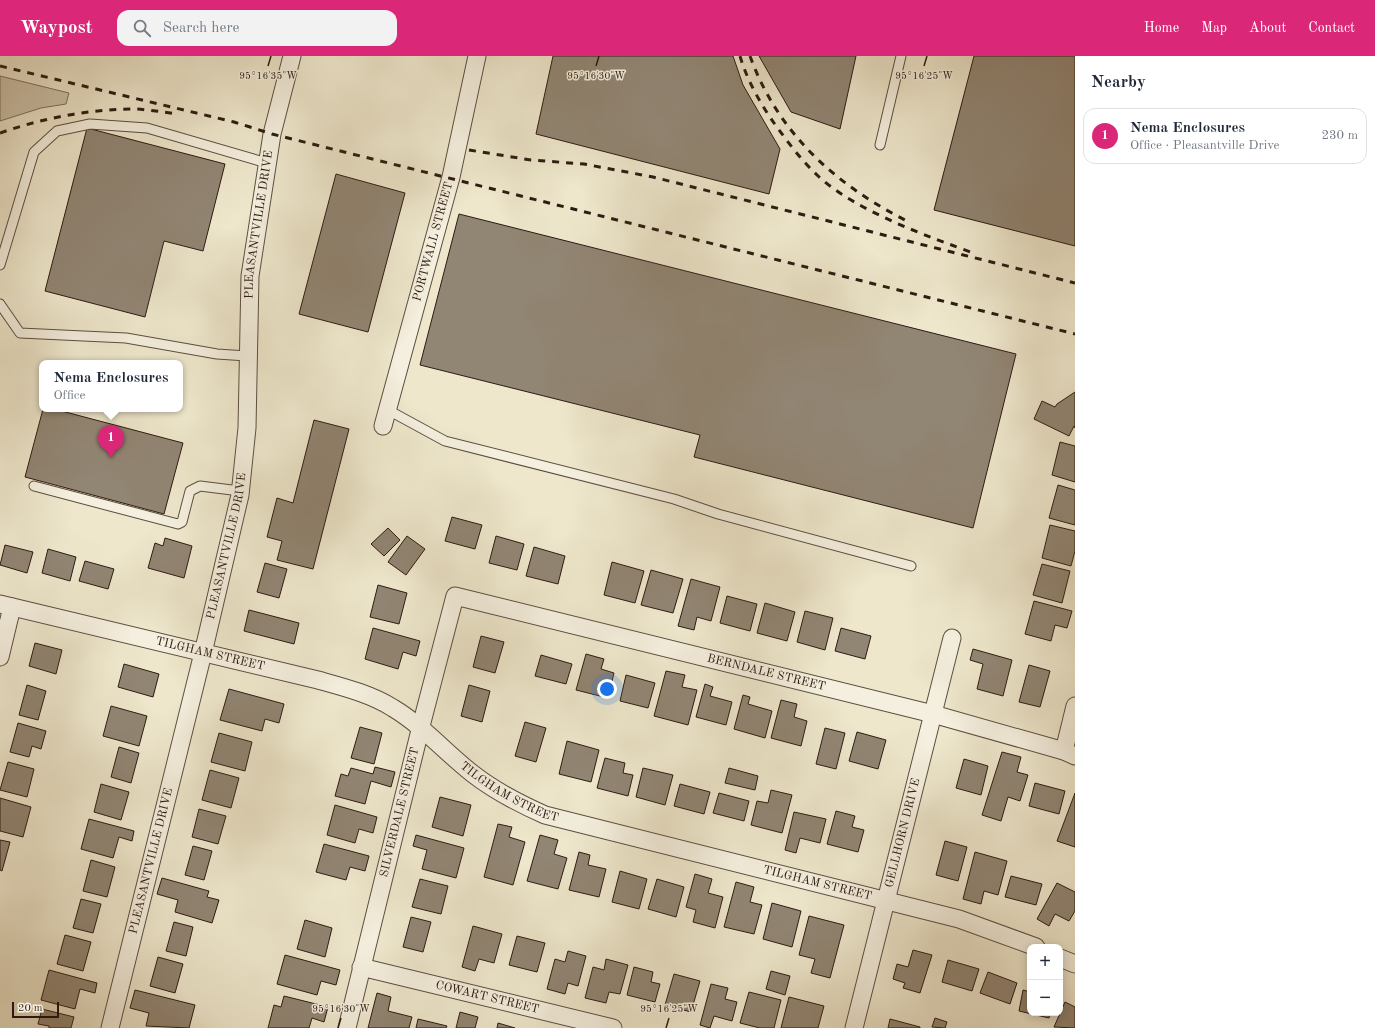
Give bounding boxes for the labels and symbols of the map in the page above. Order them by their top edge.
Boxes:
text: 95°16'35"W [239,71,297,81]
text: 95°16'30"W [567,71,625,81]
text: 95°16'25"W [895,71,953,81]
street label: PLEASANTVILLE DRIVE [244,150,275,299]
street label: PORTWALL STREET [411,181,455,303]
pin: 1 [98,425,124,458]
street label: PLEASANTVILLE DRIVE [205,472,248,621]
street label: TILGHAM STREET [154,635,266,673]
street label: BERNDALE STREET [706,652,827,693]
your location [597,679,617,699]
street label: SILVERDALE STREET [378,746,421,878]
street label: TILGHAM STREET [457,760,560,824]
street label: GELLHORN DRIVE [883,777,922,889]
street label: PLEASANTVILLE DRIVE [128,787,175,935]
street label: TILGHAM STREET [762,864,873,903]
street label: COWART STREET [434,979,540,1016]
scale bar [12,1000,59,1019]
text: 95°16'30"W [312,1004,370,1014]
text: 95°16'25"W [640,1004,698,1014]

